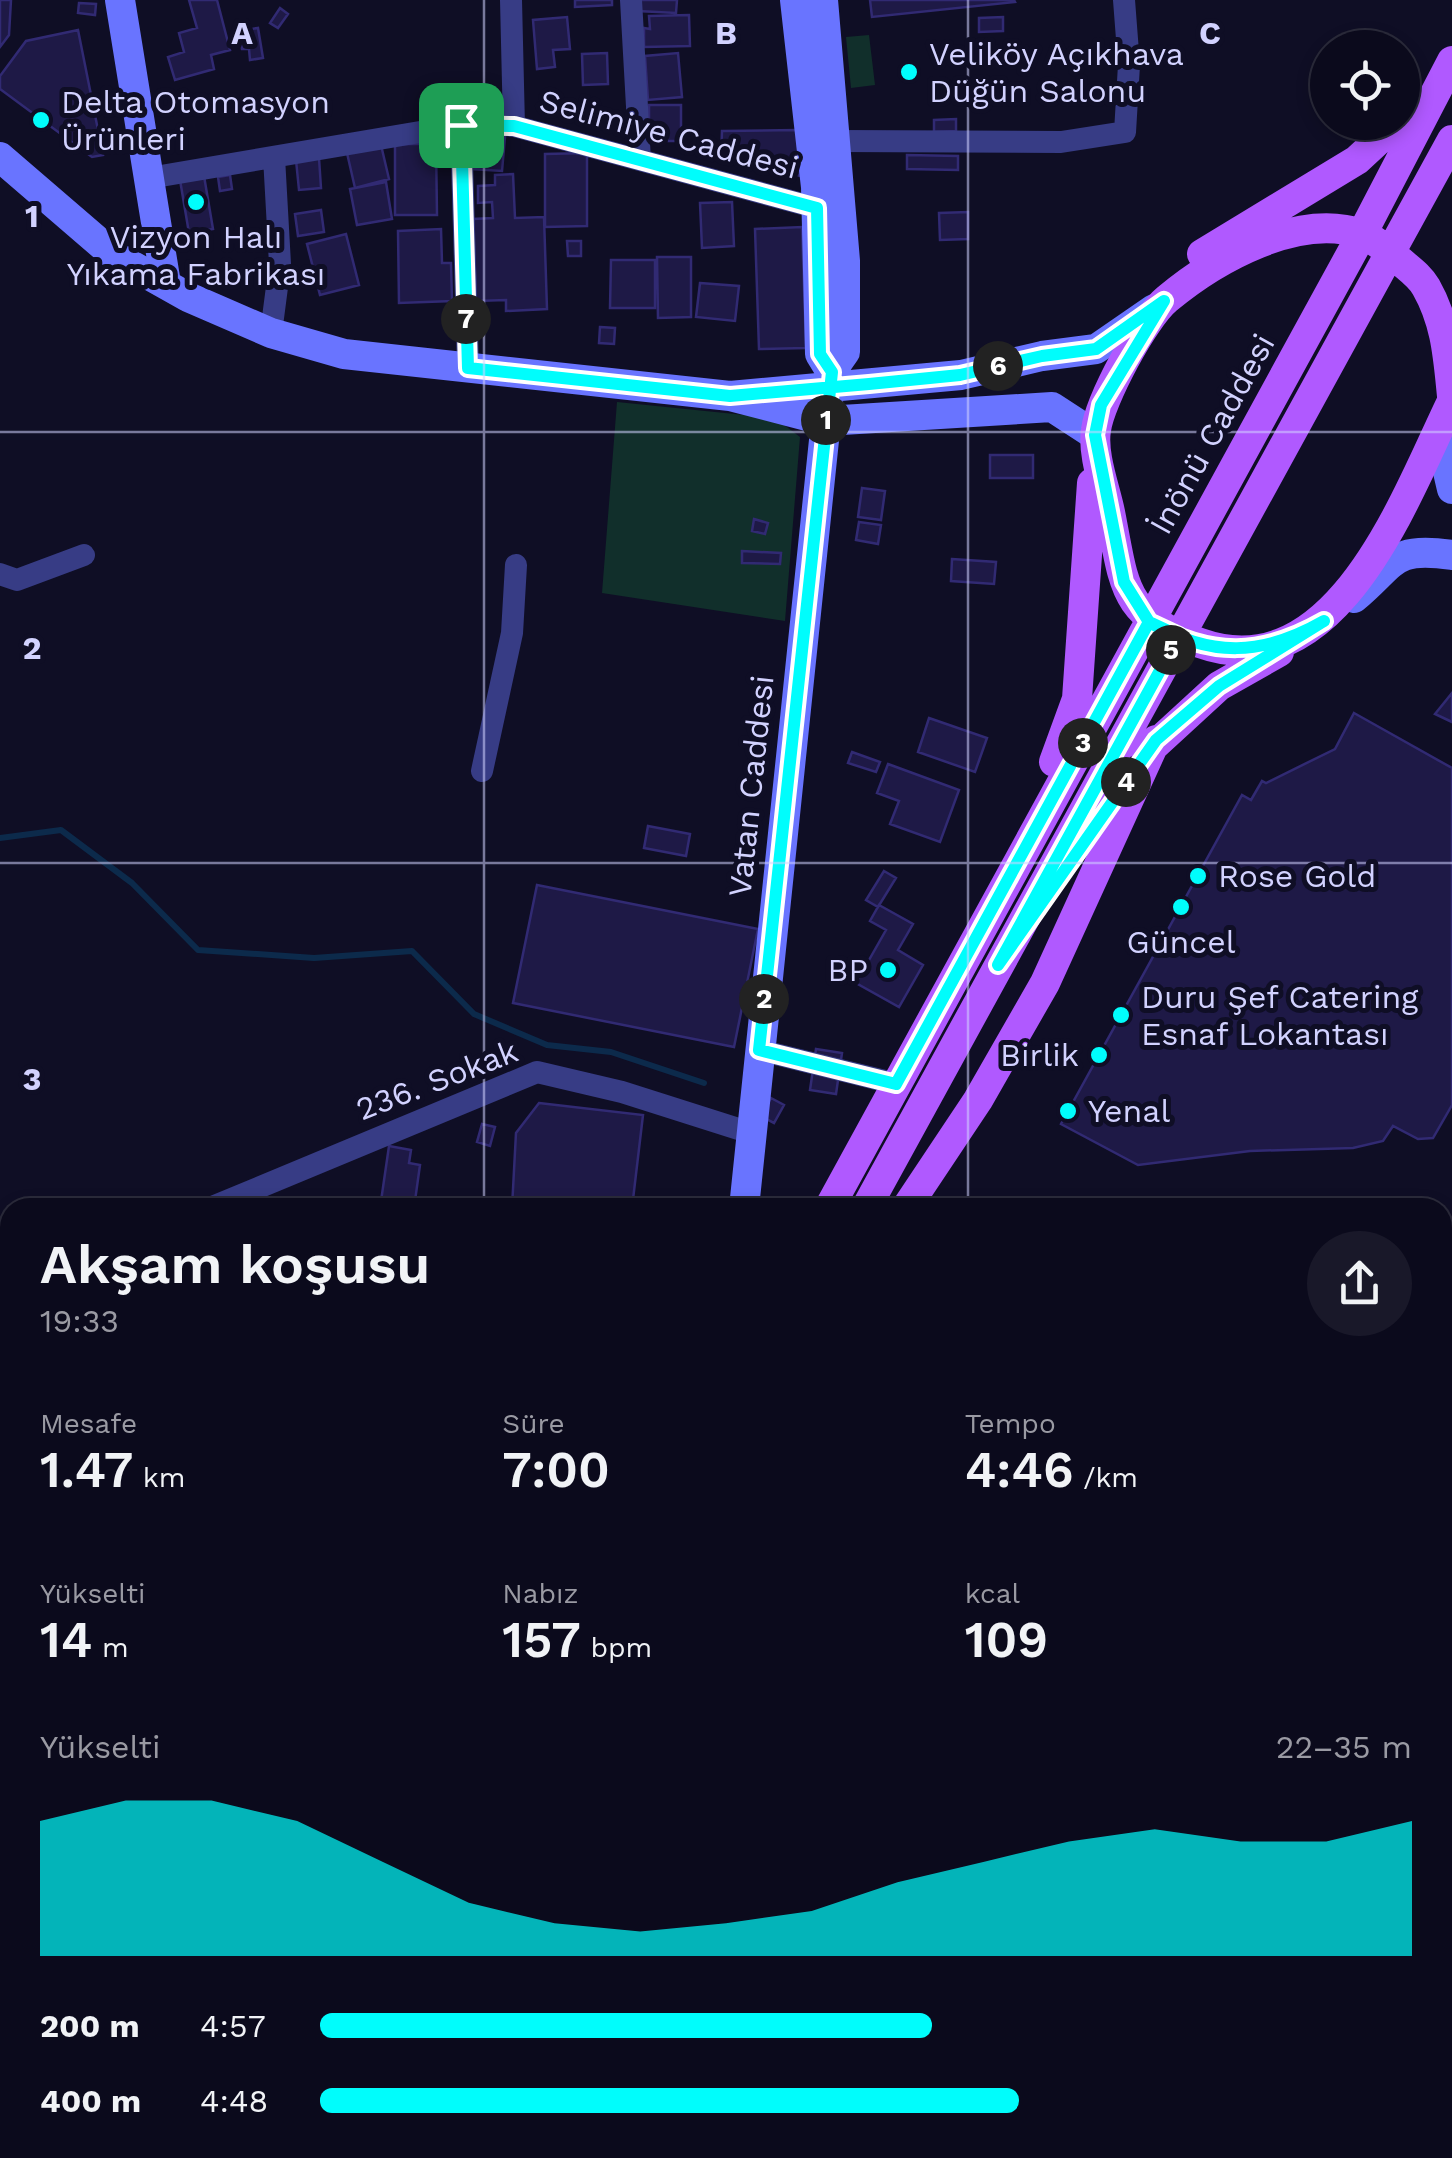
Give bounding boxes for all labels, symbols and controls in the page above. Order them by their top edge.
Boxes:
text: A [231,14,253,52]
text: B [715,14,737,52]
text: C [1199,14,1221,52]
map controls [1310,30,1420,140]
button: locate [1310,30,1420,140]
place label: Veliköy Açıkhava Düğün Salonu [929,35,1184,110]
marker: Veliköy Açıkhava Düğün Salonu [898,61,920,83]
street label: Selimiye Caddesi [536,81,802,187]
place label: Delta Otomasyon Ürünleri [61,83,330,158]
pin [419,83,504,168]
icon: arrive [434,98,489,153]
marker: Delta Otomasyon Ürünleri [30,109,52,131]
marker: Vizyon Halı Yıkama Fabrikası [185,191,207,213]
text: 1 [25,197,39,235]
place label: Vizyon Halı Yıkama Fabrikası [67,218,325,293]
pin: 7 [441,294,491,344]
text: 7 [457,302,475,335]
street label: İnönü Caddesi [1141,327,1283,541]
pin: 6 [973,341,1023,391]
text: 6 [989,349,1007,382]
pin: 1 [801,395,851,445]
text: 1 [820,403,832,436]
pin: 5 [1146,625,1196,675]
text: 2 [22,629,42,667]
text: 5 [1163,633,1179,666]
street label: Vatan Caddesi [720,673,782,899]
pin: 3 [1058,718,1108,768]
text: 3 [1075,726,1091,759]
pin: 4 [1101,757,1151,807]
text: 4 [1117,765,1135,798]
place label: Rose Gold [1218,857,1376,895]
marker: Rose Gold [1187,865,1209,887]
marker: Güncel [1170,896,1192,918]
place label: Güncel [1127,923,1236,961]
place label: BP [828,951,868,989]
marker: BP [877,959,899,981]
pin: 2 [739,974,789,1024]
place label: Duru Şef Catering Esnaf Lokantası [1141,978,1419,1053]
text: 2 [756,982,772,1015]
marker: Duru Şef Catering Esnaf Lokantası [1110,1004,1132,1026]
street label: 236. Sokak [351,1032,523,1128]
place label: Birlik [1000,1036,1079,1074]
marker: Birlik [1088,1044,1110,1066]
text: 3 [23,1060,41,1098]
place label: Yenal [1088,1092,1170,1130]
marker: Yenal [1057,1100,1079,1122]
button: share [1307,1231,1412,1336]
text: Akşam koşusu [40,1232,430,1296]
text: 19:33 [40,1302,119,1340]
text: Mesafe [40,1407,137,1440]
text: Süre [502,1407,565,1440]
text: Tempo [965,1407,1056,1440]
text: 1.47 [40,1440,133,1499]
text: 7:00 [502,1440,610,1499]
text: 4:46 [965,1440,1074,1499]
text: km [133,1461,185,1494]
text: /km [1074,1461,1138,1494]
text: Yükselti [40,1577,145,1610]
text: Nabız [502,1577,579,1610]
text: kcal [965,1577,1020,1610]
text: 14 [40,1610,92,1669]
text: 157 [502,1610,581,1669]
text: 109 [965,1610,1048,1669]
text: m [92,1631,129,1664]
text: bpm [581,1631,652,1664]
text: Yükselti [40,1728,161,1766]
text: 22–35 m [1276,1728,1412,1766]
text: 200 m [40,2007,140,2045]
text: 4:57 [200,2007,266,2045]
text: 400 m [40,2082,141,2120]
text: 4:48 [200,2082,268,2120]

